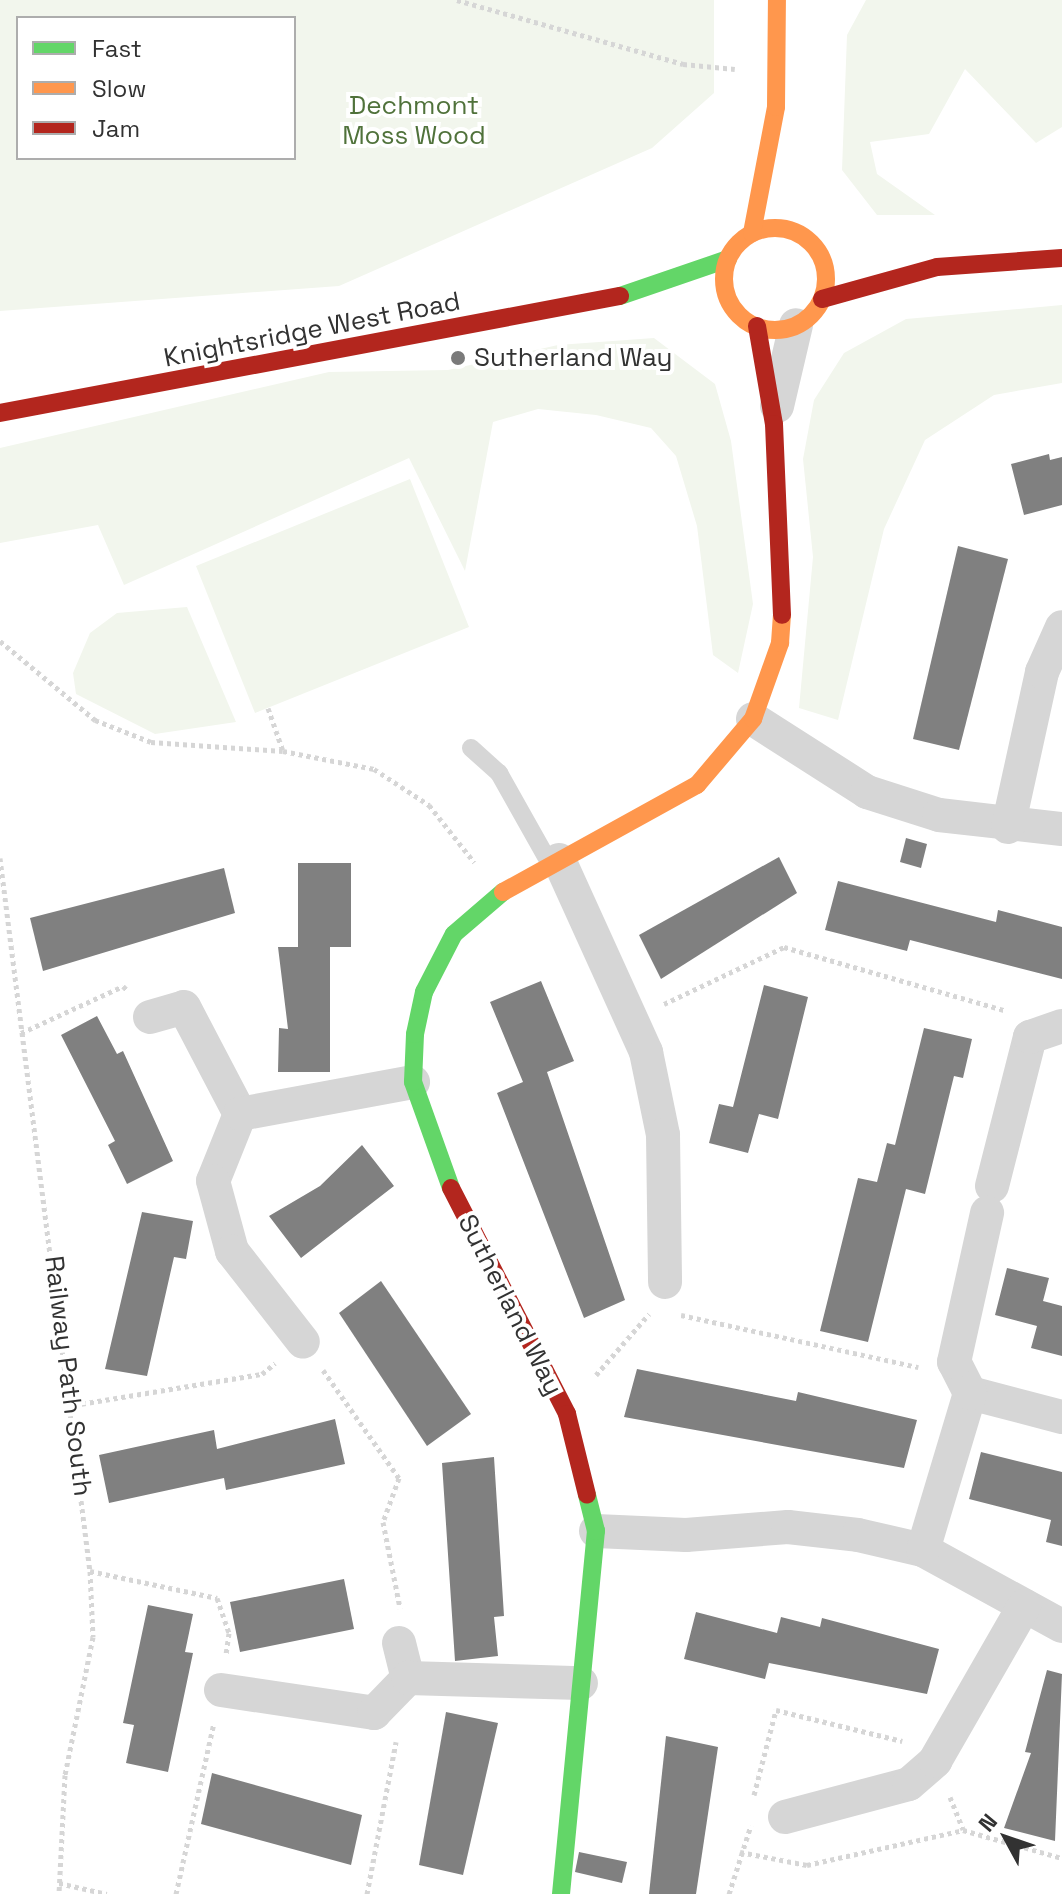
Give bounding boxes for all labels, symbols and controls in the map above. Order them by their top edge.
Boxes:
legend [16,16,296,160]
text: Fast [92,33,142,64]
text: Slow [92,73,146,104]
park label: Dechmont Moss Wood [342,90,486,152]
text: Jam [92,113,140,144]
street label: Knightsridge West Road [161,286,463,374]
place label: Sutherland Way [474,342,673,374]
marker: Sutherland Way [449,349,467,367]
street label: Sutherland Way [451,1209,569,1401]
street label: Railway Path South [38,1254,98,1498]
north arrow [966,1798,1046,1878]
text: N [972,1808,1003,1837]

